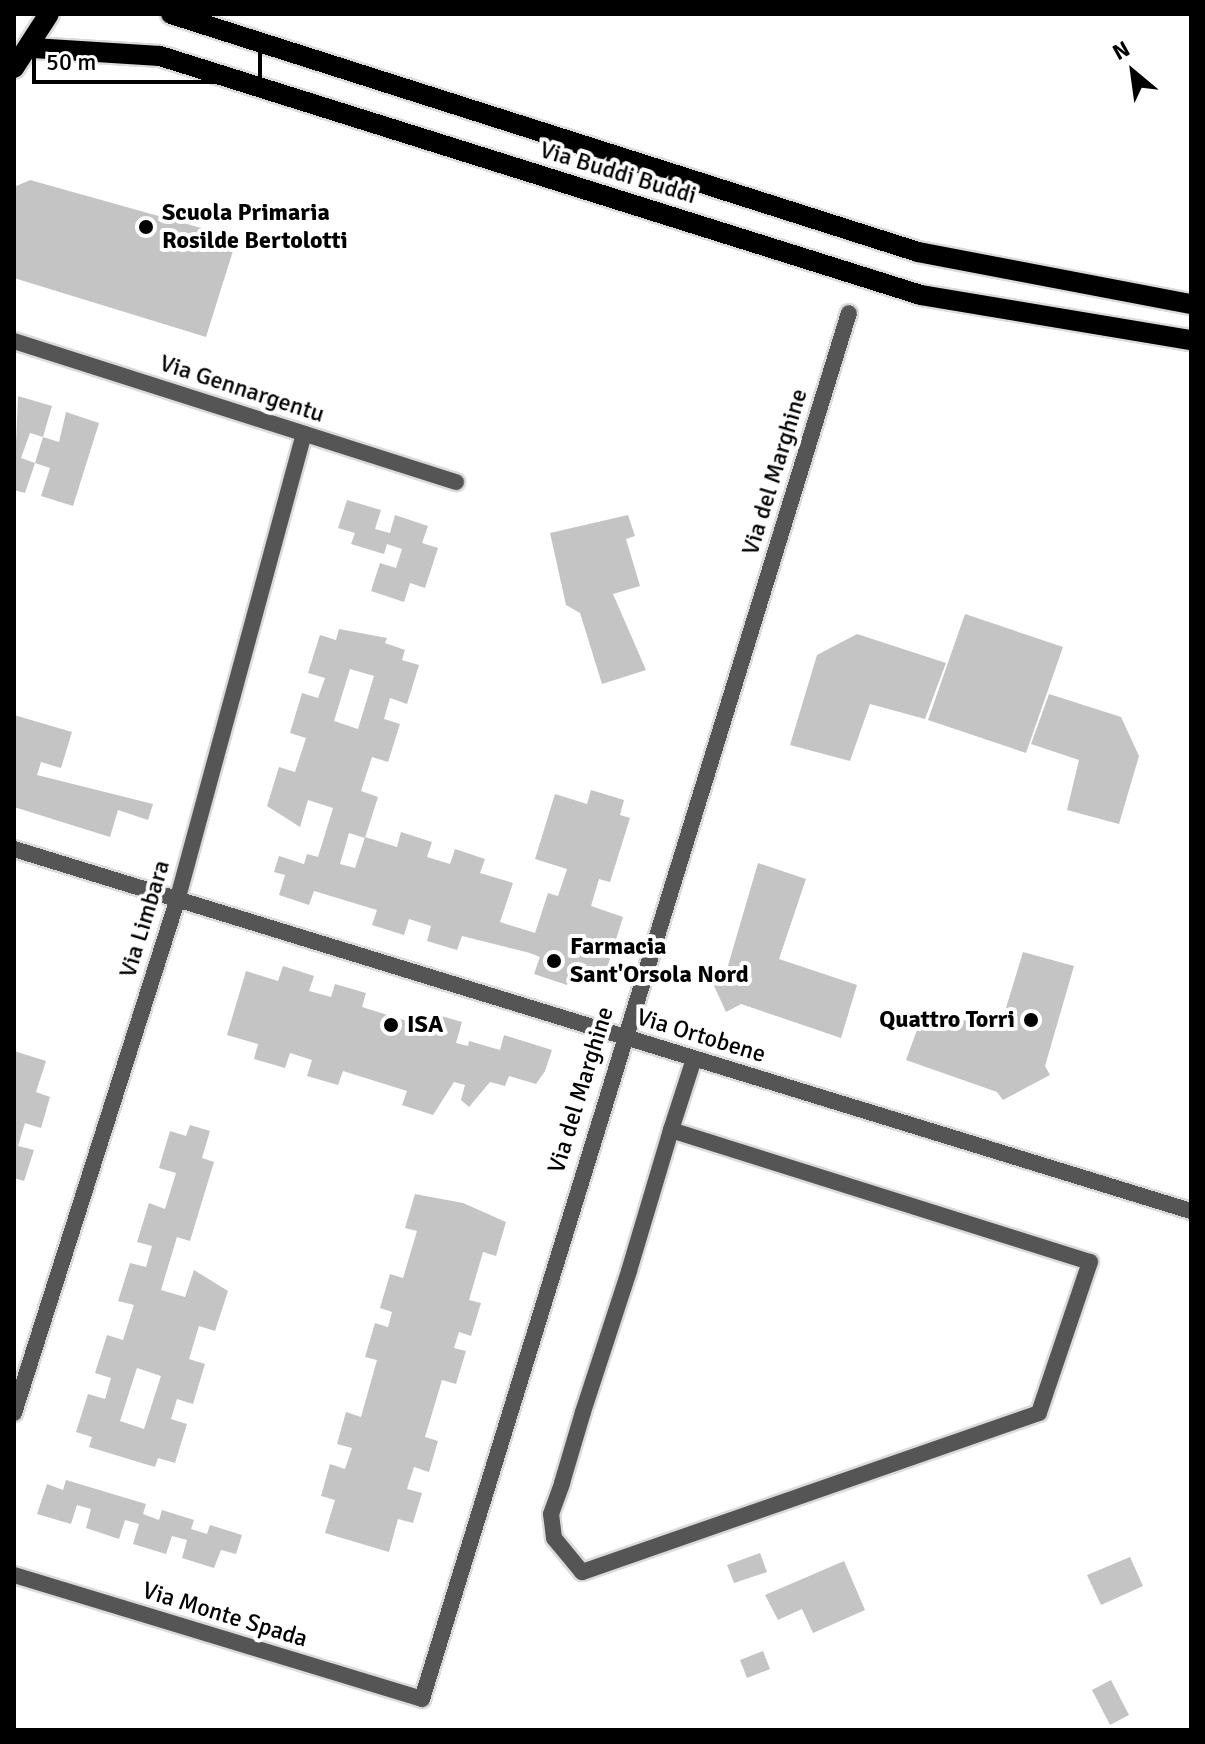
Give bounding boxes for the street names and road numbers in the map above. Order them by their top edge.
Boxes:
street label: Via Buddi Buddi [536,136,700,210]
street label: Via Gennargentu [156,349,328,429]
street label: Via del Marghine [736,385,814,559]
street label: Via Limbara [114,857,176,981]
street label: Via del Marghine [542,1003,620,1177]
street label: Via Ortobene [633,1003,769,1069]
street label: Via Monte Spada [139,1576,311,1654]

